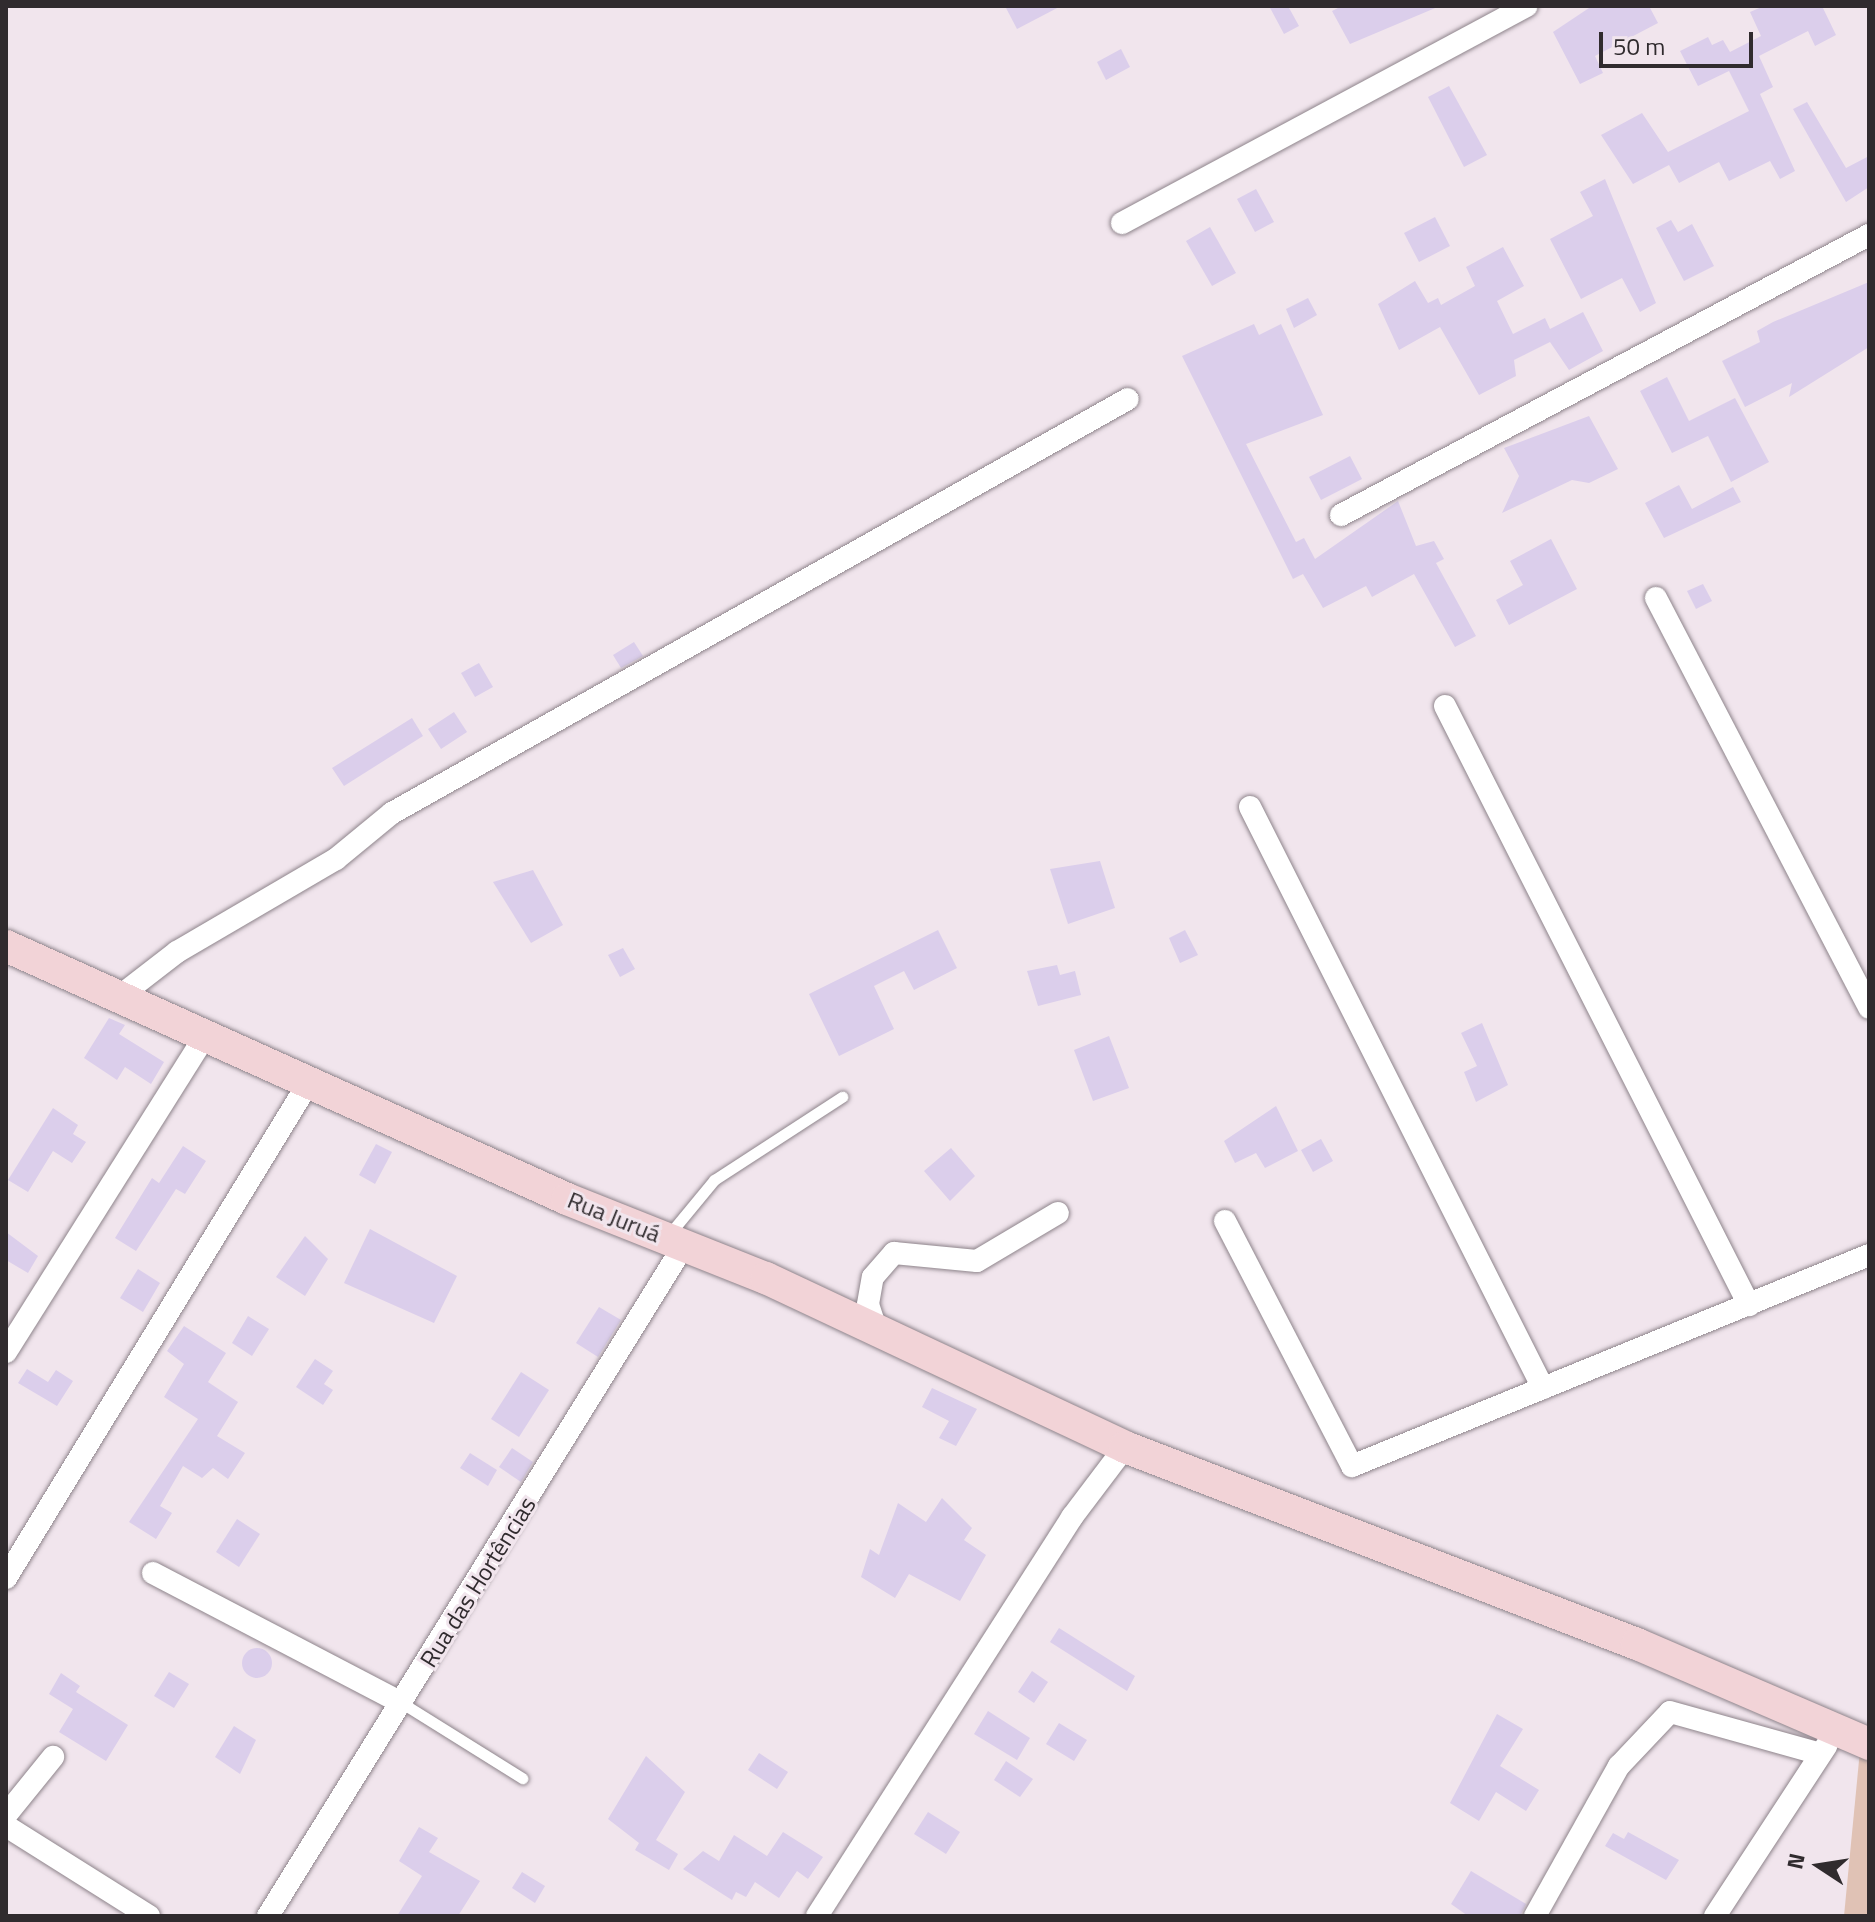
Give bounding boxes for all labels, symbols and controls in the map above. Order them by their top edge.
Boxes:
scale bar [1603,16,1757,66]
text: 50 m [1613,28,1665,64]
street label: Rua Juruá [563,1185,665,1249]
street label: Rua das Hortências [414,1492,542,1672]
north arrow [1779,1826,1859,1906]
text: N [1777,1850,1814,1872]

